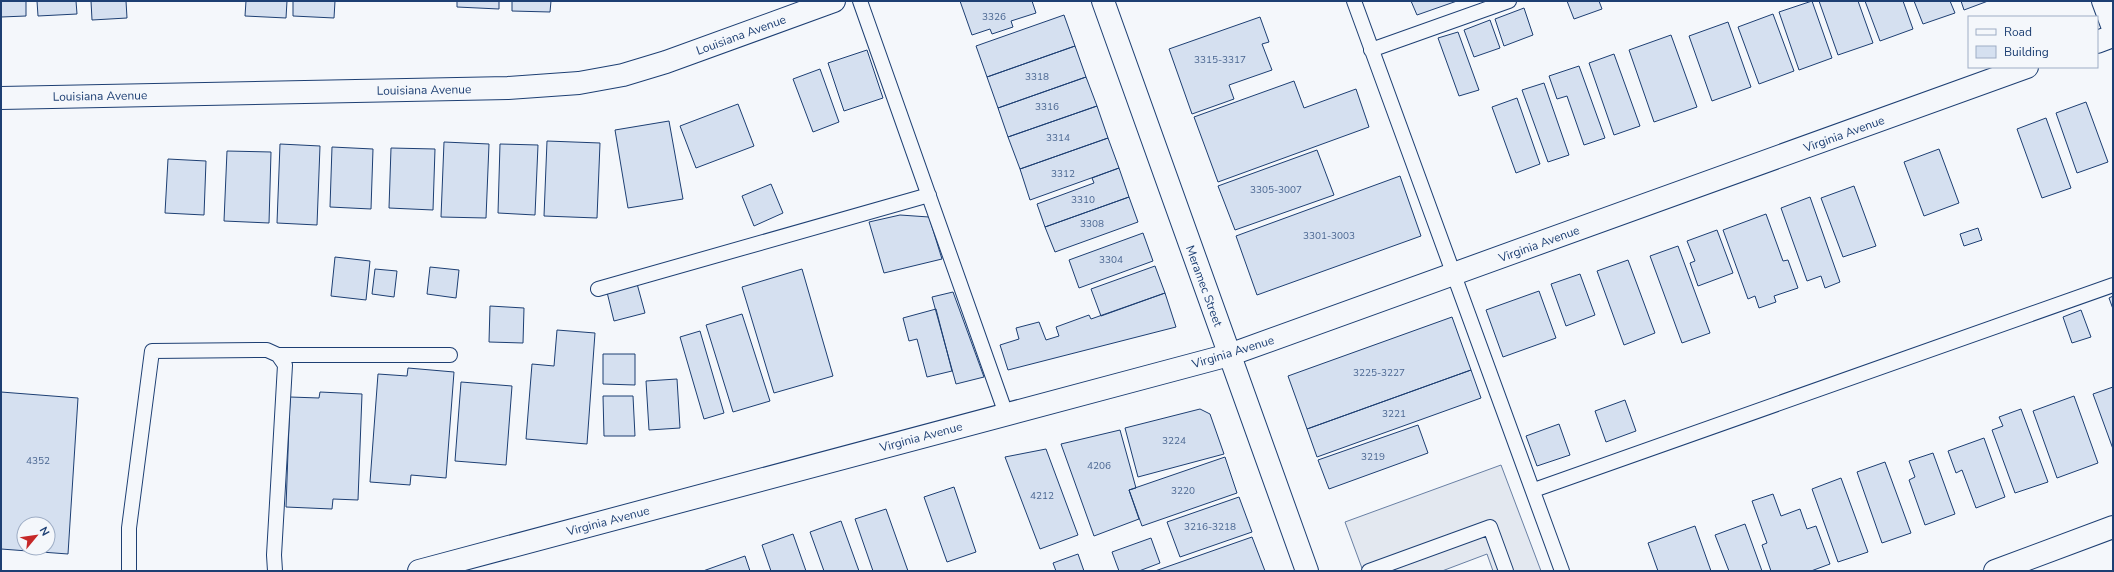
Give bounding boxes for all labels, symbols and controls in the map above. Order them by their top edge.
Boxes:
house number: 3326 [982,10,1006,24]
street label: Louisiana Avenue [694,11,788,59]
legend [1968,16,2098,68]
text: Road [2004,24,2032,40]
text: Building [2004,44,2049,60]
house number: 3315-3317 [1194,53,1246,67]
house number: 3318 [1025,70,1049,84]
street label: Louisiana Avenue [377,81,471,99]
street label: Louisiana Avenue [53,87,147,105]
house number: 3316 [1035,100,1059,114]
street label: Virginia Avenue [1800,112,1887,156]
house number: 3314 [1046,131,1070,145]
house number: 3312 [1051,167,1075,181]
house number: 3305-3007 [1250,183,1302,197]
house number: 3310 [1071,193,1095,207]
house number: 3308 [1080,217,1104,231]
street label: Virginia Avenue [1495,222,1582,266]
house number: 3301-3003 [1303,229,1355,243]
street label: Meramec Street [1182,243,1226,330]
house number: 3304 [1099,253,1123,267]
street label: Virginia Avenue [1189,332,1276,372]
house number: 3225-3227 [1353,366,1405,380]
house number: 3221 [1382,407,1406,421]
street label: Virginia Avenue [877,418,964,456]
house number: 3224 [1162,434,1186,448]
house number: 3219 [1361,450,1385,464]
house number: 4352 [26,454,50,468]
house number: 4206 [1087,459,1111,473]
house number: 3220 [1171,484,1195,498]
house number: 4212 [1030,489,1054,503]
street label: Virginia Avenue [564,502,651,540]
north arrow [16,516,56,556]
house number: 3216-3218 [1184,520,1236,534]
text: N [36,524,53,539]

